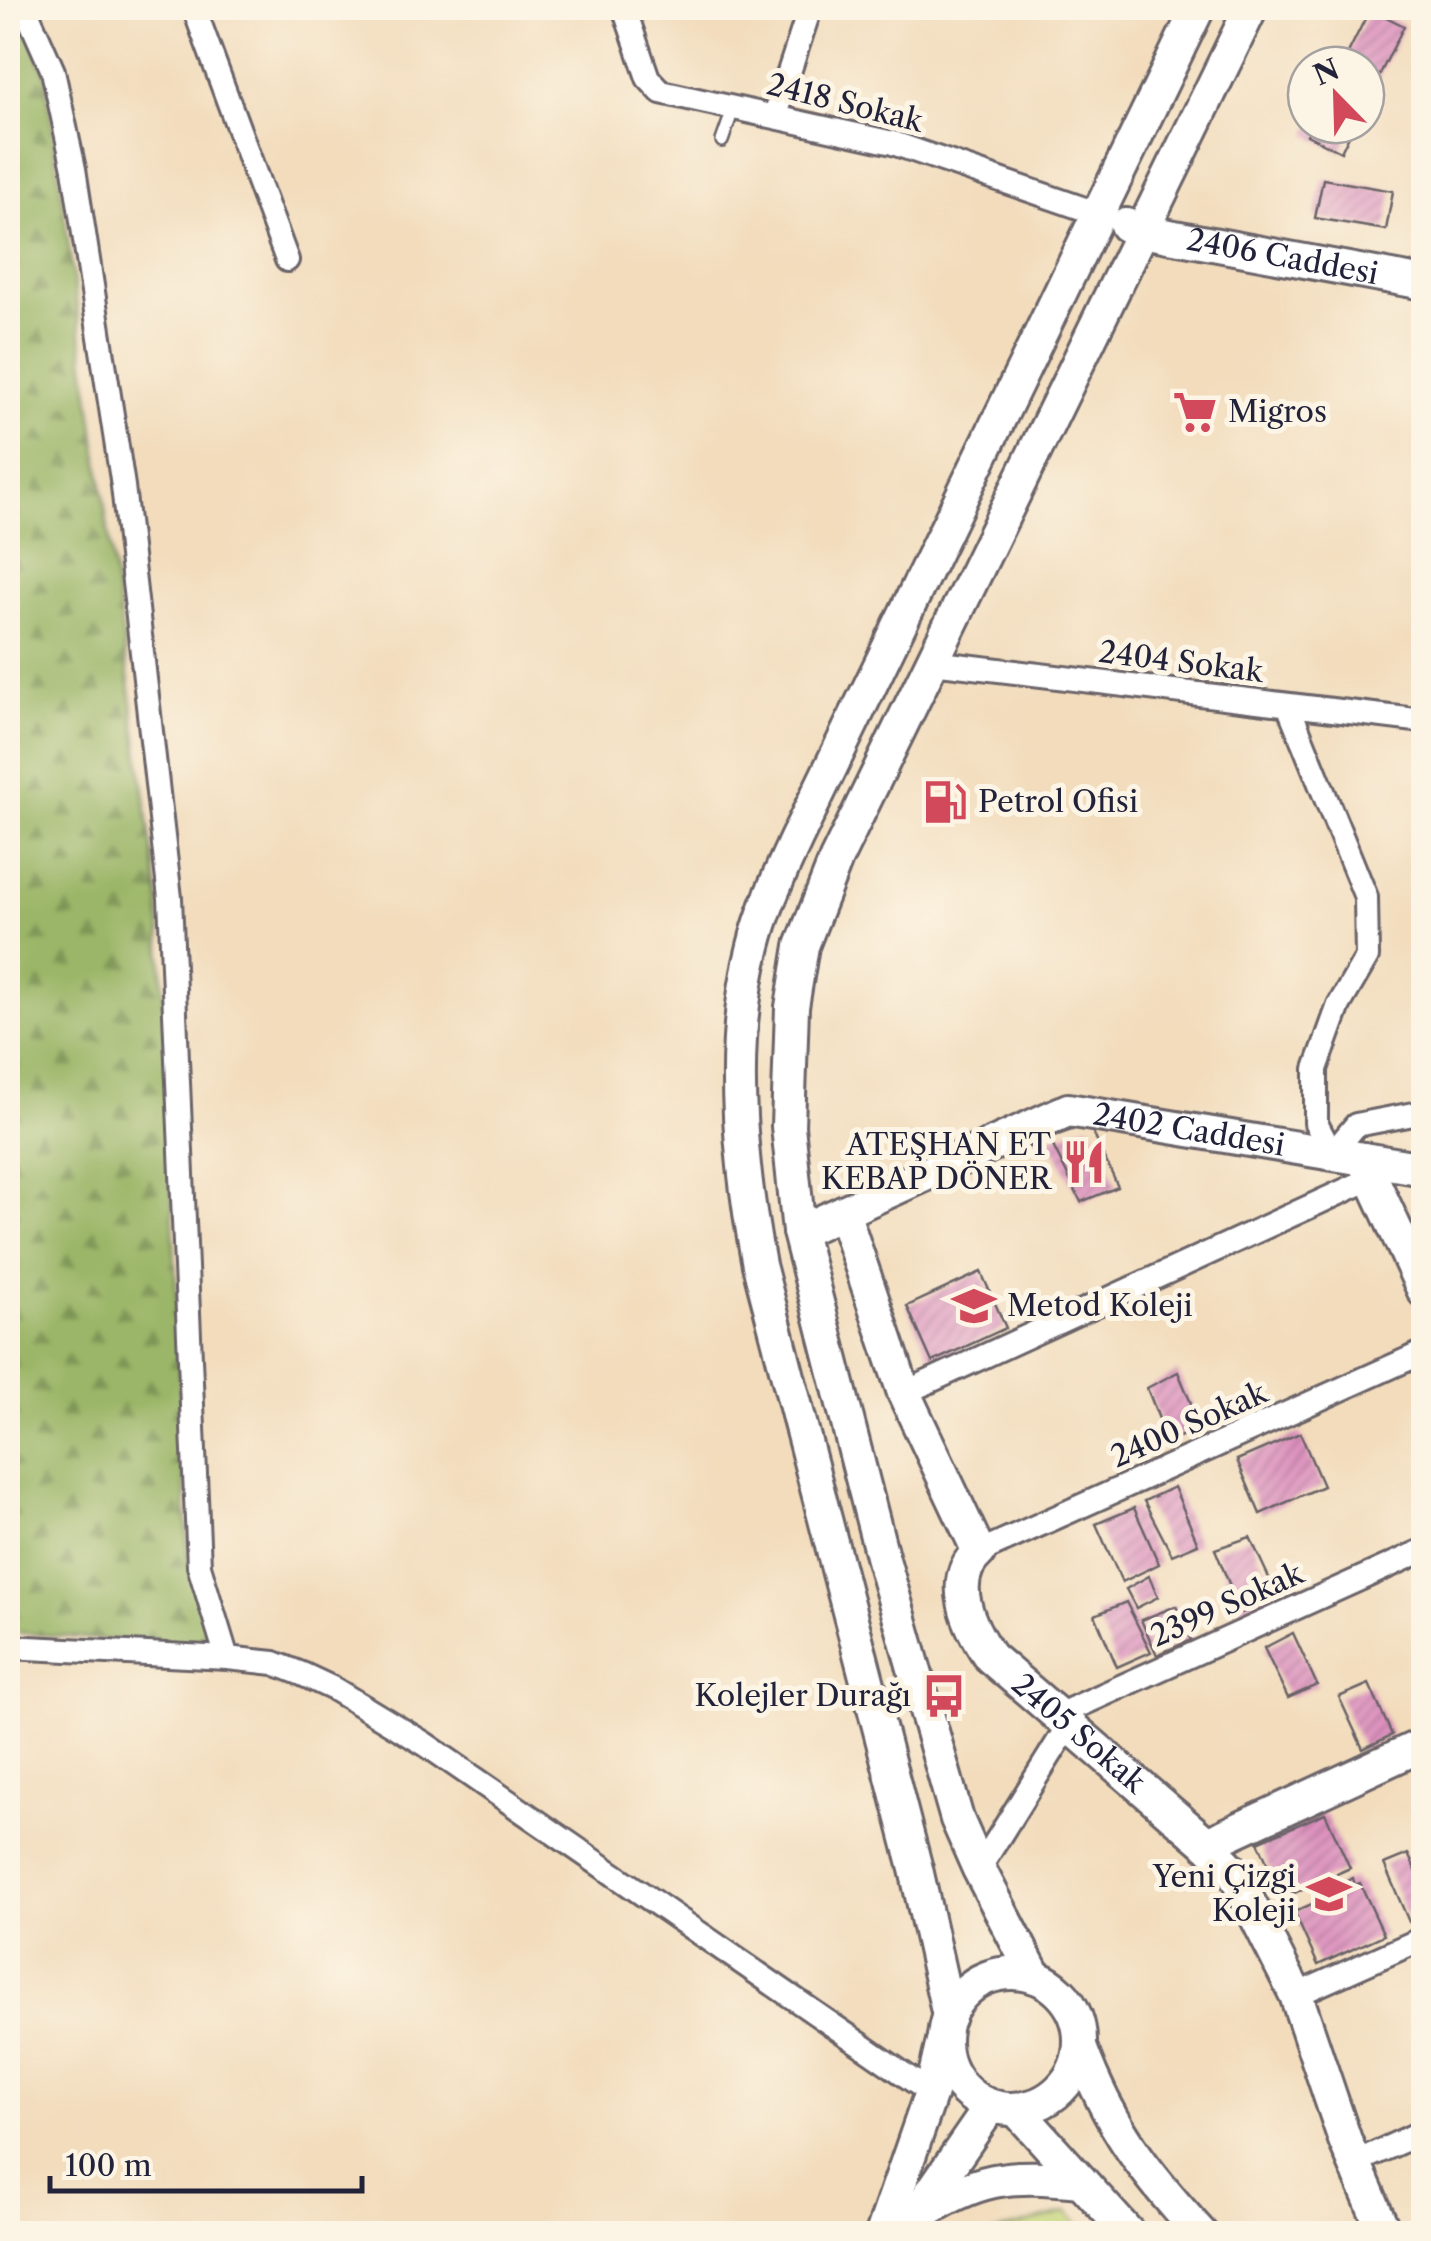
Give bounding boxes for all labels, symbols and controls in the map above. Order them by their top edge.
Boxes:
north arrow [1286,45,1386,145]
text: N [1308,52,1344,92]
street label: 2418 Sokak [763,65,928,140]
street label: 2406 Caddesi [1184,221,1381,292]
supermarket icon: Migros [1171,388,1219,436]
place label: Migros [1228,393,1327,430]
street label: 2404 Sokak [1097,633,1267,690]
fuel station icon: Petrol Ofisi [921,778,969,826]
place label: Petrol Ofisi [978,783,1138,820]
street label: 2402 Caddesi [1091,1095,1288,1164]
place label: ATEŞHAN ET KEBAP DÖNER [821,1126,1053,1197]
restaurant icon: ATEŞHAN ET KEBAP DÖNER [1060,1138,1108,1186]
school or university icon: Metod Koleji [950,1282,998,1330]
place label: Metod Koleji [1007,1287,1193,1324]
street label: 2400 Sokak [1105,1373,1274,1475]
street label: 2399 Sokak [1145,1554,1310,1655]
street label: 2405 Sokak [1005,1665,1155,1802]
bus stop icon: Kolejler Durağı [920,1672,968,1720]
place label: Kolejler Durağı [695,1677,911,1714]
place label: Yeni Çizgi Koleji [1152,1858,1296,1929]
school or university icon: Yeni Çizgi Koleji [1305,1870,1353,1918]
scale bar [50,2131,362,2193]
text: 100 m [65,2147,152,2184]

